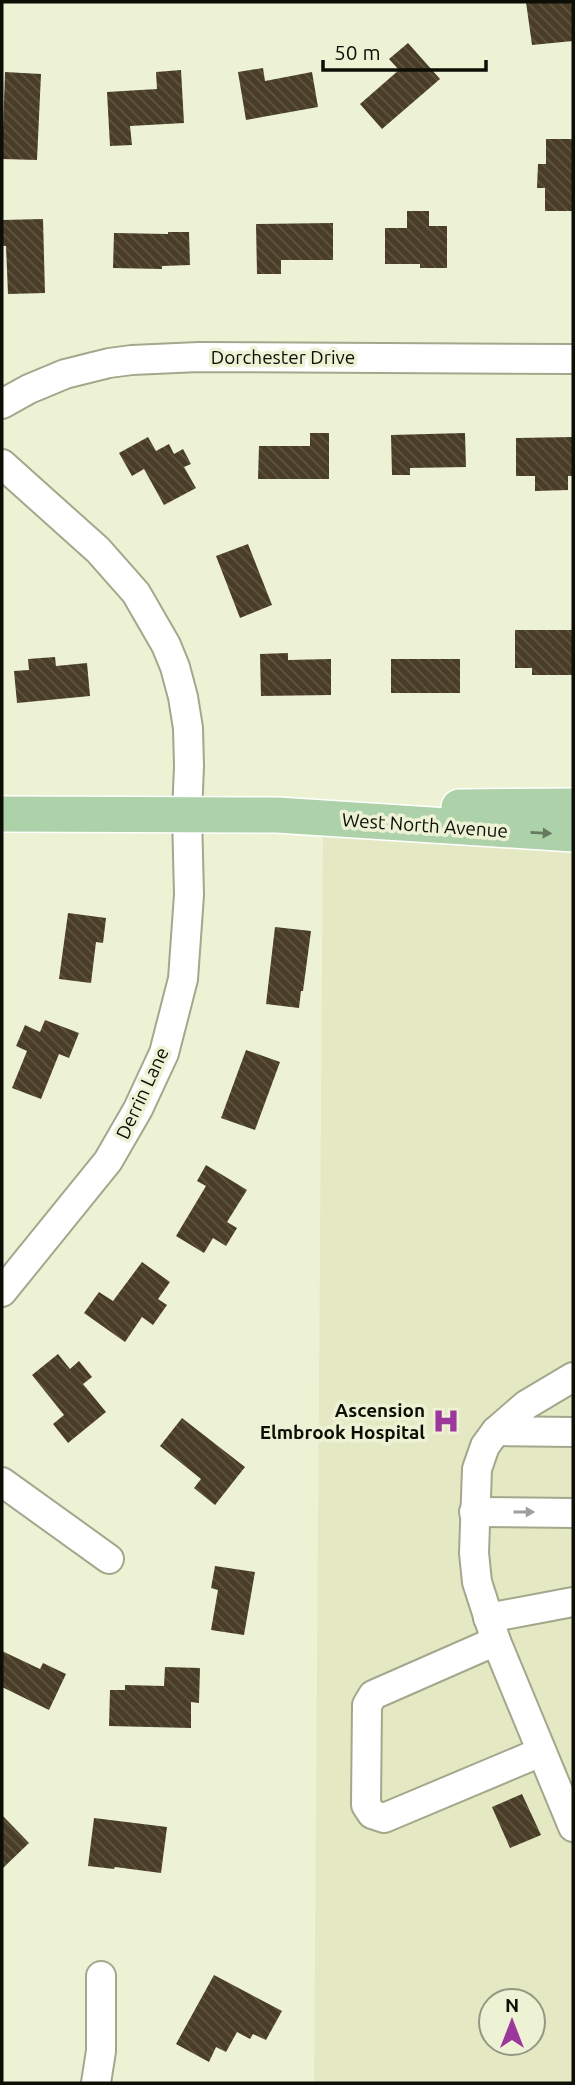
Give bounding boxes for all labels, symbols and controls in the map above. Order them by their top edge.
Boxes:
scale bar [323,28,486,72]
text: 50 m [334,40,381,64]
street label: Dorchester Drive [211,346,355,368]
street label: West North Avenue [341,808,509,842]
one-way arrow [530,827,552,838]
street label: Derrin Lane [111,1044,173,1142]
place label: Ascension Elmbrook Hospital [260,1399,425,1443]
hospital icon: Ascension Elmbrook Hospital [431,1406,461,1436]
one-way arrow [513,1506,535,1518]
north arrow [477,1987,547,2057]
text: N [505,1994,519,2016]

